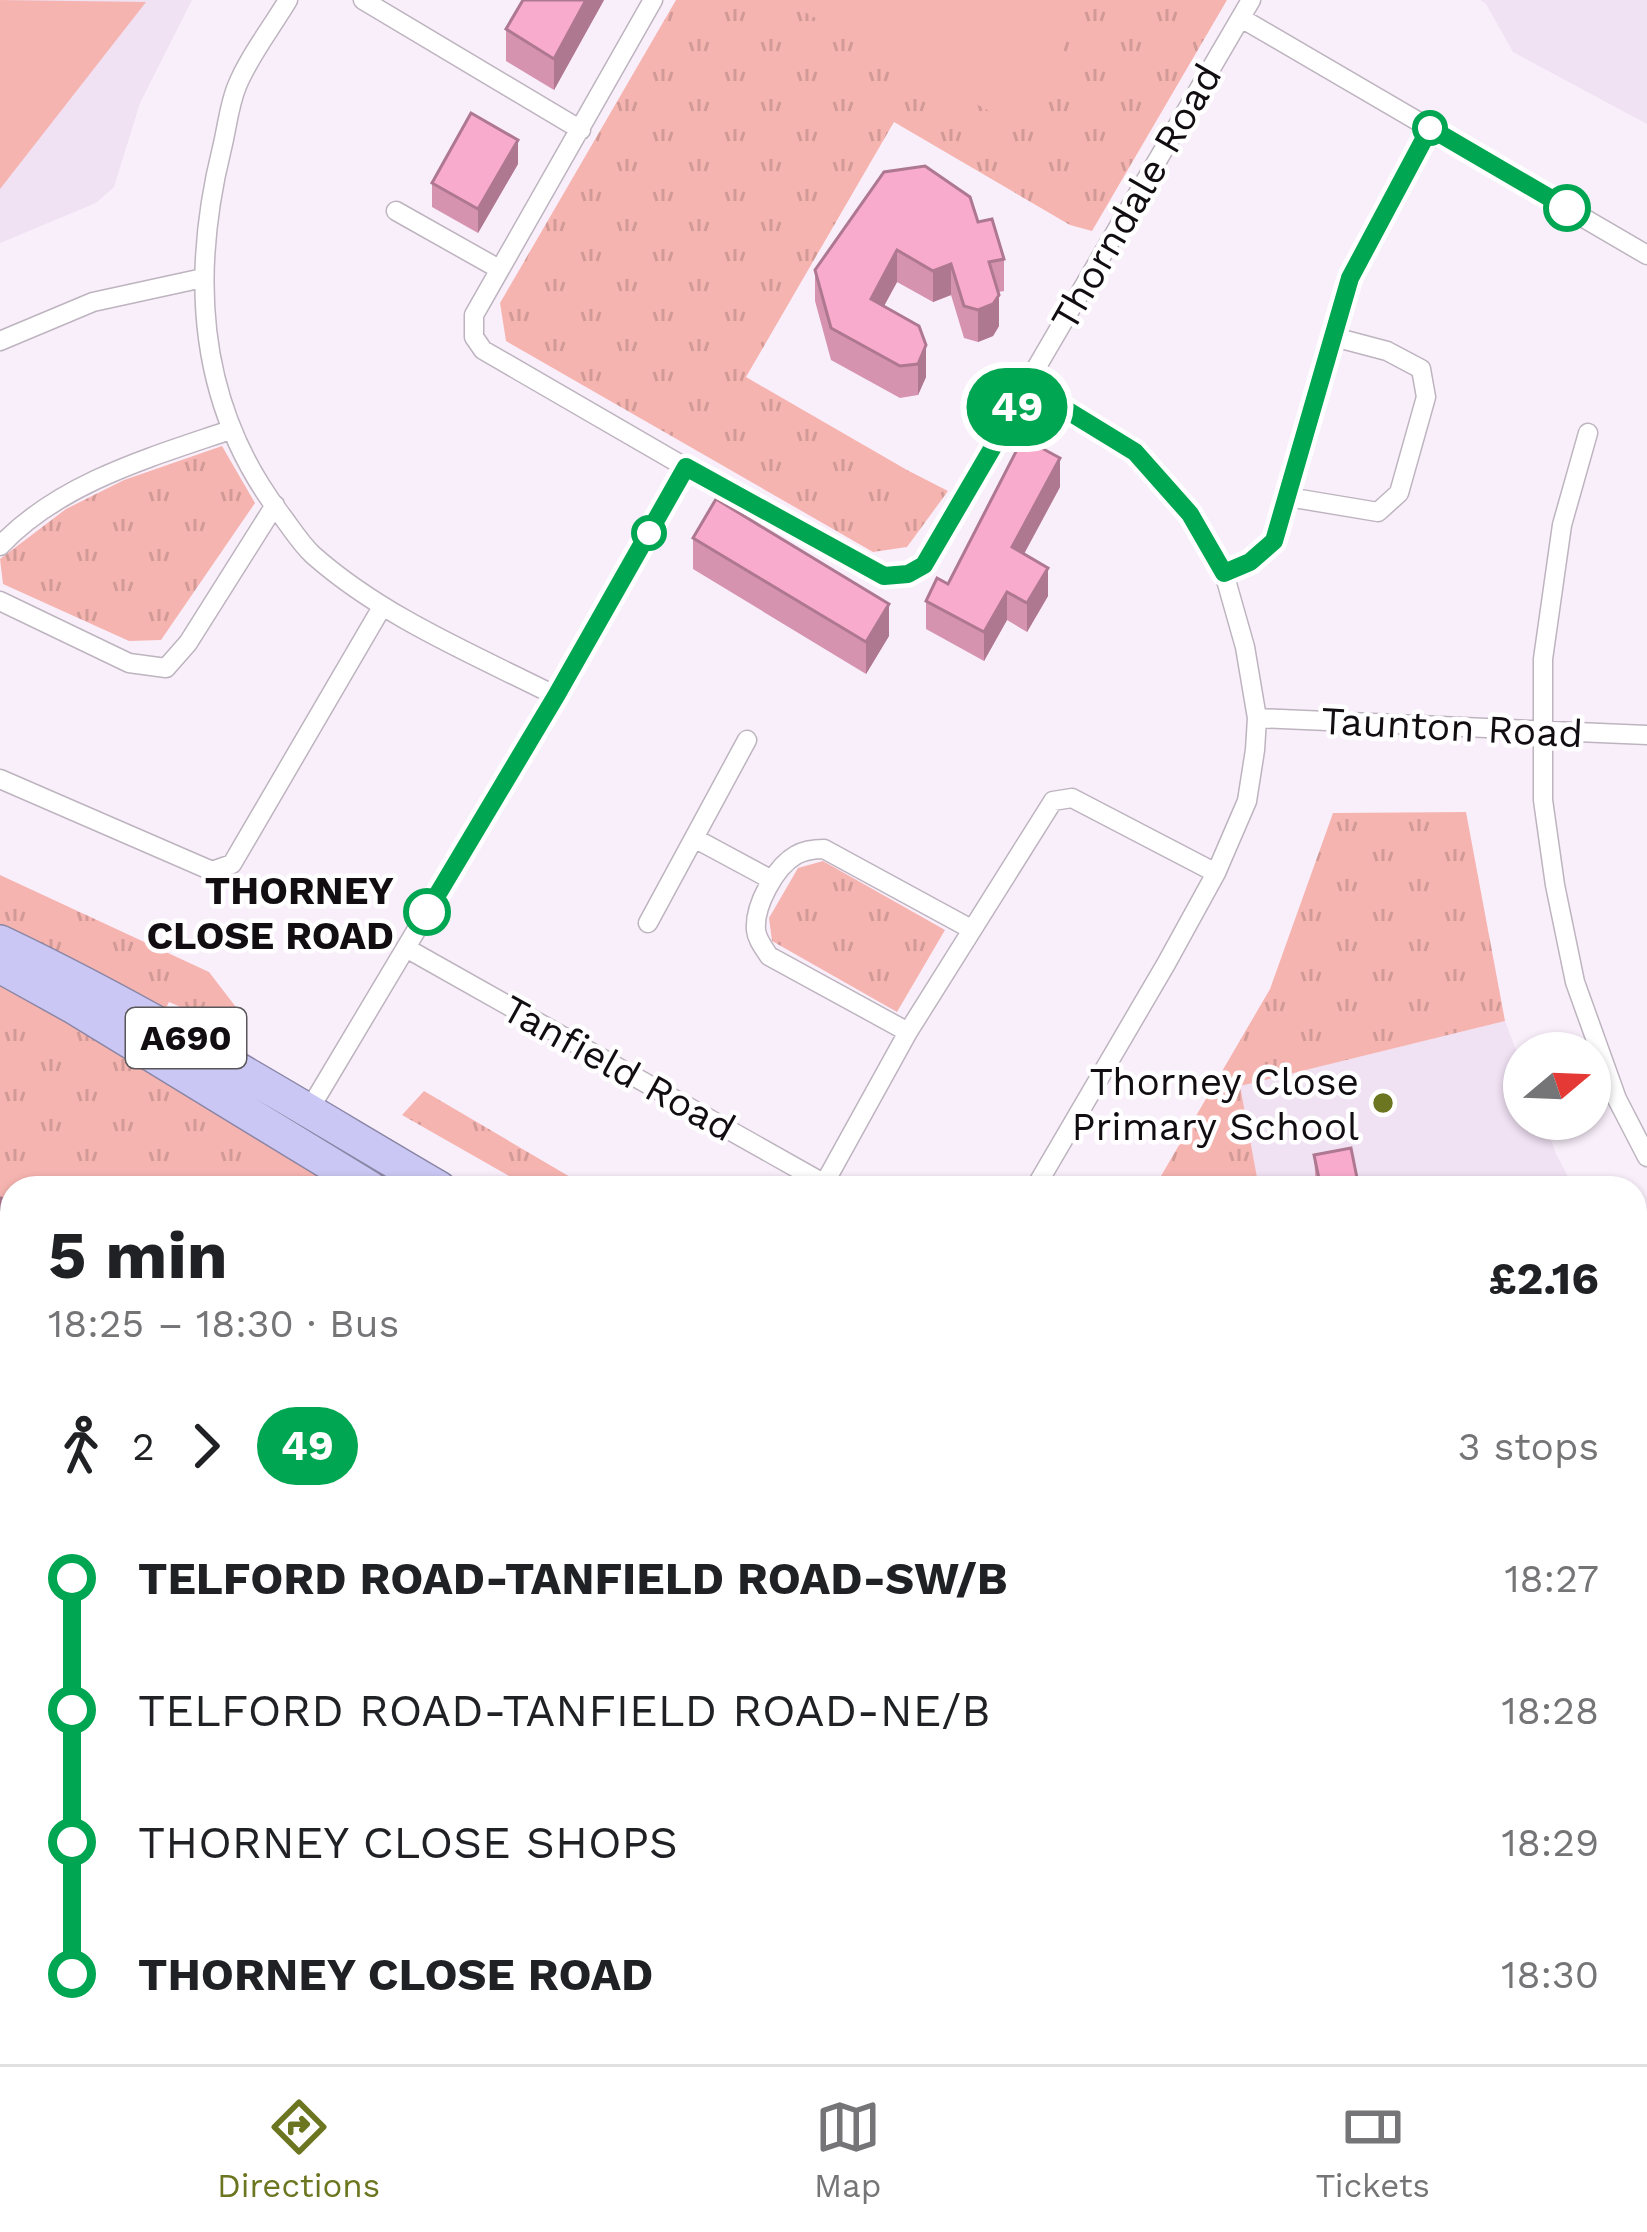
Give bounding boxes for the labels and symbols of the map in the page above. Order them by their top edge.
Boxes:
street label: Thorndale Road [1042,56,1230,338]
unlabelled marker [1414,112,1446,144]
unlabelled marker [1545,186,1589,230]
line badge: 49 [963,368,1071,446]
unlabelled marker [633,517,665,549]
street label: Taunton Road [1320,698,1584,756]
place label: THORNEY CLOSE ROAD [147,868,394,958]
marker: THORNEY CLOSE ROAD [405,890,449,934]
street label: Tanfield Road [495,986,743,1150]
road number: A690 [126,1008,246,1068]
north arrow [1503,1032,1611,1140]
place label: Thorney Close Primary School [1072,1059,1359,1149]
marker: Thorney Close Primary School [1370,1090,1396,1116]

